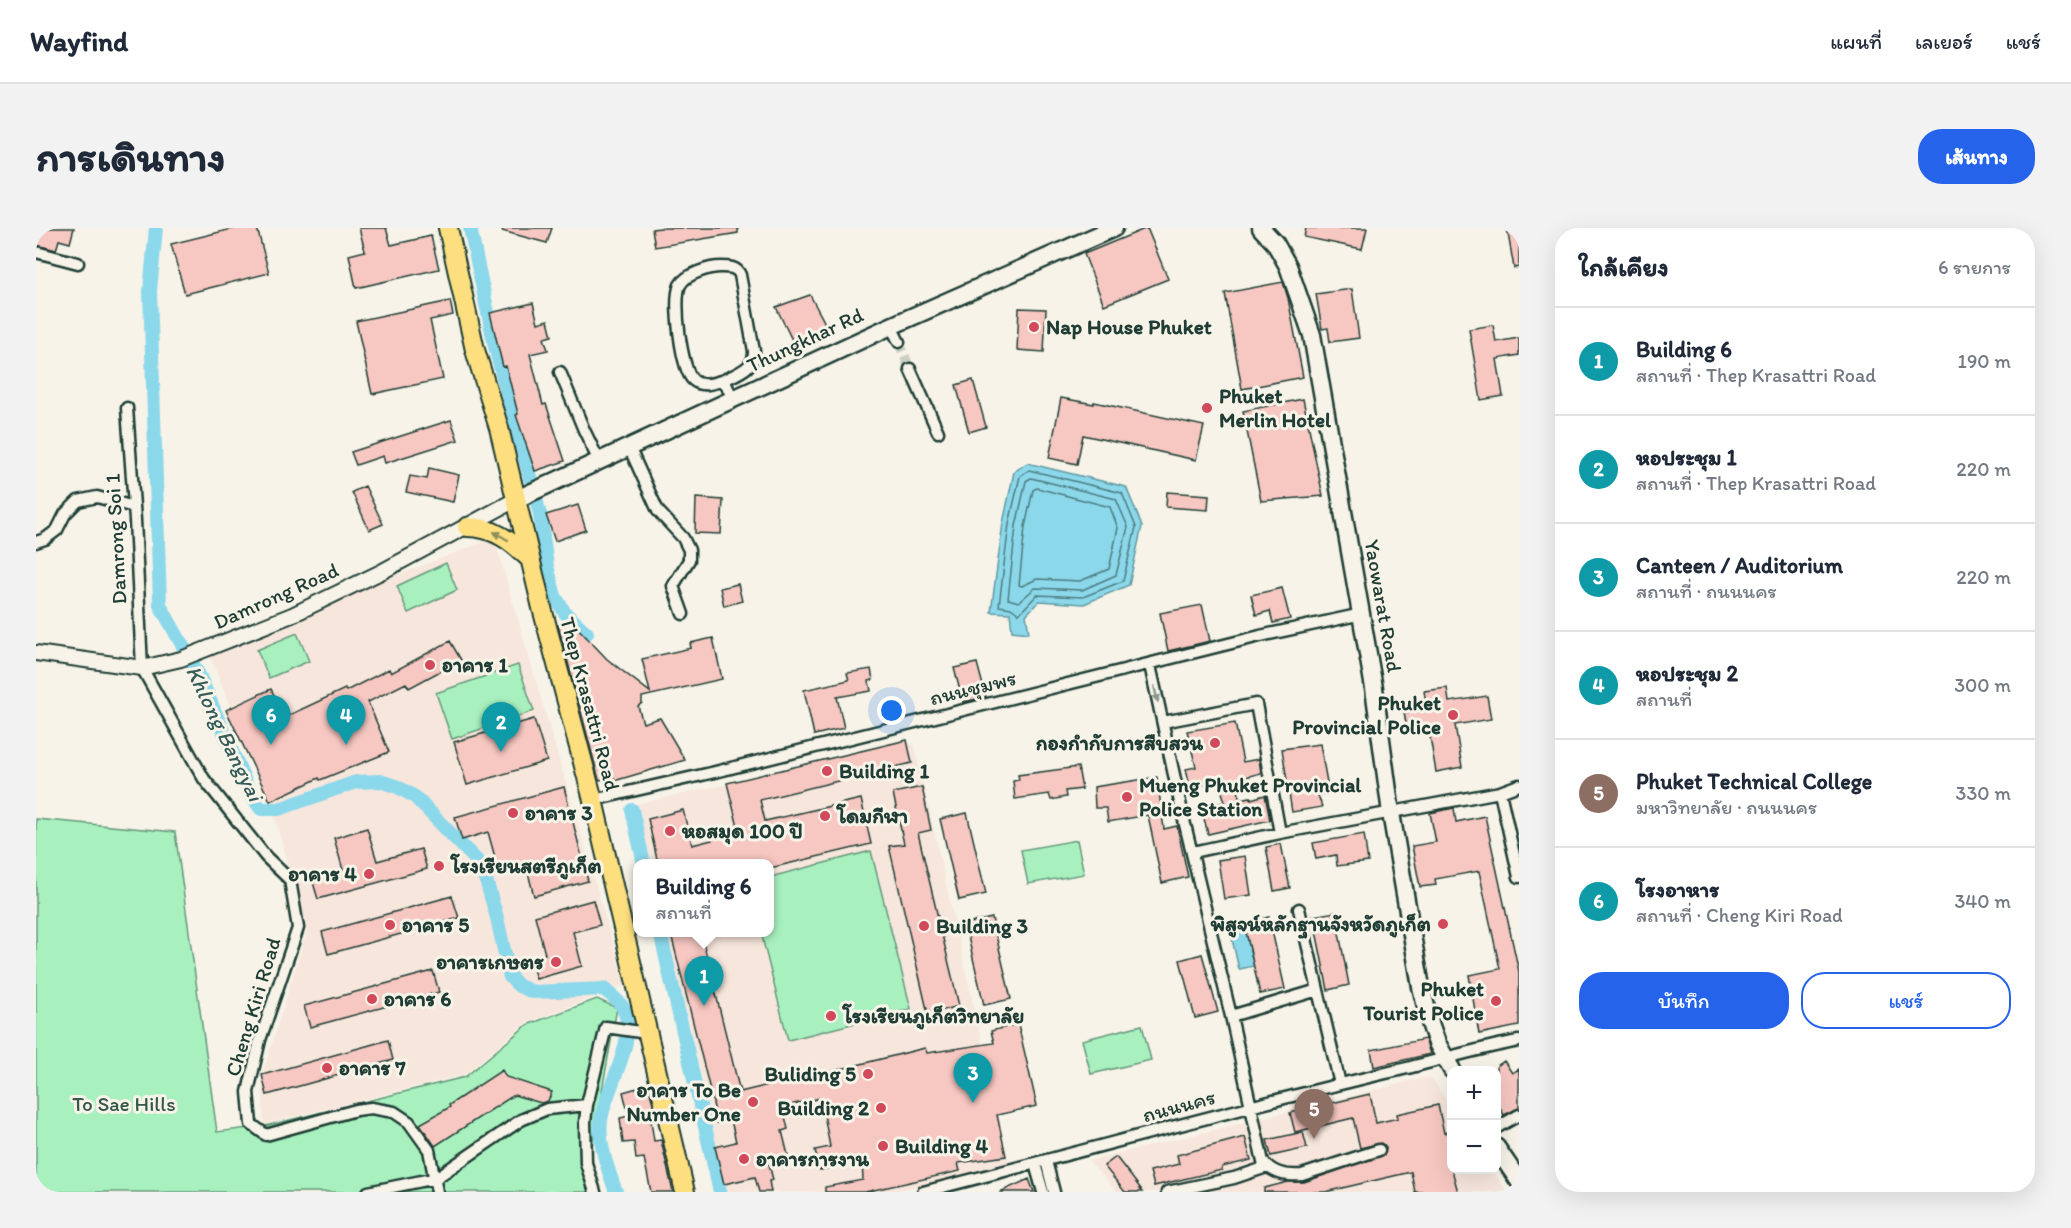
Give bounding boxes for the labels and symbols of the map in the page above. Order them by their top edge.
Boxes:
street label: Thungkhar Rd [743,301,867,377]
place label: Nap House Phuket [1046,314,1212,340]
marker: Nap House Phuket [1027,320,1041,334]
place label: Phuket Merlin Hotel [1219,383,1332,432]
marker: Phuket Merlin Hotel [1200,401,1214,415]
street label: Damrong Soi 1 [100,473,131,605]
one-way arrow [493,531,509,542]
street label: Yaowarat Road [1359,537,1408,675]
street label: Damrong Road [209,557,342,634]
street label: Thep Krasattri Road [555,614,626,794]
place label: อาคาร 1 [442,652,508,677]
marker: อาคาร 1 [423,658,437,672]
water label: Khlong Bangyai [180,661,270,808]
street label: ถนนชุมพร [927,665,1019,711]
one-way arrow [1152,684,1161,703]
place label: Phuket Provincial Police [1292,690,1441,739]
pin: 6 [252,696,290,745]
pin: 4 [326,696,366,745]
your location [877,696,906,725]
pin: 2 [482,702,520,752]
marker: Phuket Provincial Police [1446,708,1460,722]
place label: กองกำกับการสืบสวน [1036,730,1204,755]
marker: กองกำกับการสืบสวน [1208,736,1222,750]
place label: Building 1 [839,758,929,784]
marker: Building 1 [820,764,834,778]
place label: Mueng Phuket Provincial Police Station [1139,772,1362,821]
marker: Mueng Phuket Provincial Police Station [1120,790,1134,804]
place label: อาคาร 3 [525,800,593,825]
place label: โดมกีฬา [836,803,908,828]
marker: อาคาร 3 [506,806,520,820]
marker: โดมกีฬา [818,809,832,823]
place label: หอสมุด 100 ปี [681,818,803,845]
marker: หอสมุด 100 ปี [663,824,677,838]
place label: โรงเรียนสตรีภูเก็ต [450,853,602,880]
marker: โรงเรียนสตรีภูเก็ต [432,859,446,873]
place label: อาคาร 4 [288,861,357,886]
marker: อาคาร 4 [362,867,376,881]
place label: พิสูจน์หลักฐานจังหวัดภูเก็ต [1210,911,1431,939]
place label: อาคาร 5 [402,912,469,937]
place label: Building 3 [936,913,1028,939]
marker: พิสูจน์หลักฐานจังหวัดภูเก็ต [1436,917,1450,931]
marker: อาคาร 5 [383,918,397,932]
marker: Building 3 [917,919,931,933]
street label: Cheng Kiri Road [220,934,285,1079]
place label: อาคารเกษตร [436,949,544,974]
marker: อาคารเกษตร [549,955,563,969]
pin: 1 [684,956,724,1006]
place label: Phuket Tourist Police [1362,976,1484,1025]
place label: อาคาร 6 [384,986,451,1011]
marker: อาคาร 6 [365,992,379,1006]
marker: Phuket Tourist Police [1489,994,1503,1008]
place label: โรงเรียนภูเก็ตวิทยาลัย [842,1003,1024,1030]
marker: โรงเรียนภูเก็ตวิทยาลัย [824,1009,838,1023]
pin: 3 [954,1054,992,1103]
place label: อาคาร 7 [339,1055,406,1080]
marker: อาคาร 7 [320,1061,334,1075]
place label: Buliding 5 [765,1061,856,1087]
marker: Buliding 5 [861,1067,875,1081]
place label: อาคาร To Be Number One [626,1077,741,1126]
street label: ถนนนคร [1140,1084,1218,1127]
pin: 5 [1294,1090,1334,1139]
park label: To Sae Hills [72,1091,176,1116]
marker: อาคาร To Be Number One [746,1095,760,1109]
place label: Building 2 [777,1095,869,1121]
marker: Building 2 [874,1101,888,1115]
place label: Building 4 [895,1133,988,1159]
marker: Building 4 [876,1139,890,1153]
place label: อาคารการงาน [756,1146,870,1171]
marker: อาคารการงาน [737,1152,751,1166]

